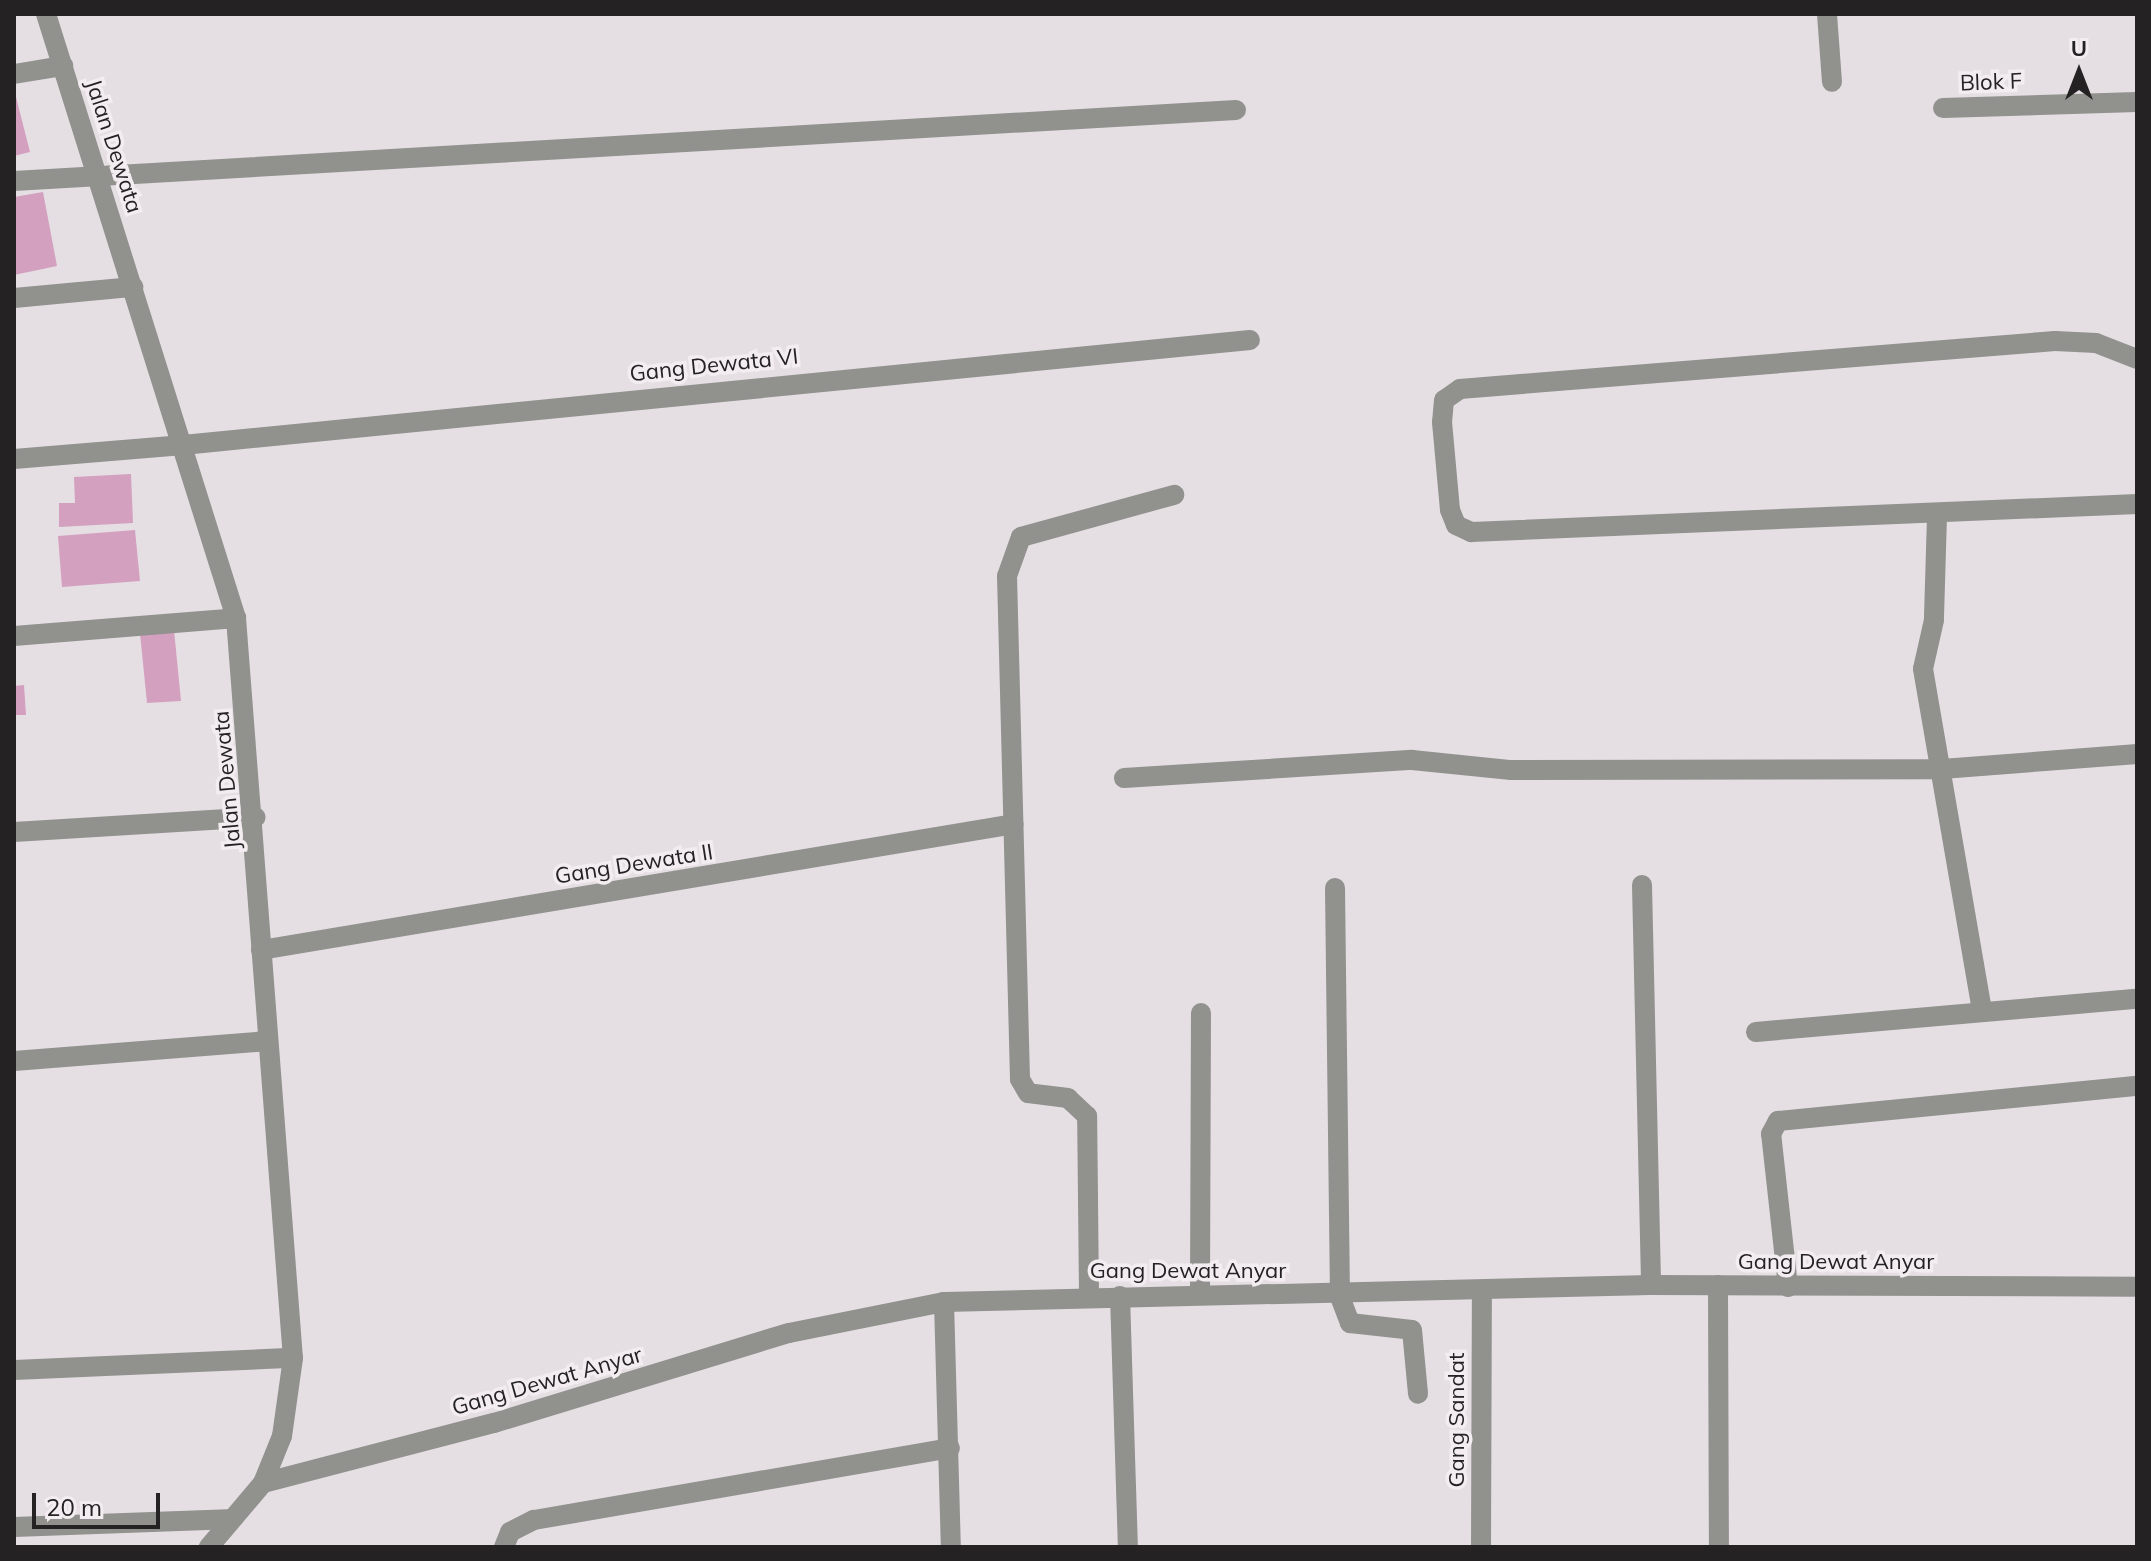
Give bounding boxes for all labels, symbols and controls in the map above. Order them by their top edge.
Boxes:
north arrow [2039,32,2119,112]
text: U [2071,34,2087,62]
street label: Blok F [1959,68,2023,96]
street label: Jalan Dewata [80,76,148,216]
street label: Gang Dewata VI [628,343,800,387]
street label: Jalan Dewata [208,710,246,850]
street label: Gang Dewata II [553,838,715,890]
street label: Gang Dewat Anyar [1738,1249,1934,1275]
street label: Gang Dewat Anyar [1090,1258,1286,1284]
street label: Gang Dewat Anyar [449,1341,645,1421]
street label: Gang Sandat [1444,1352,1470,1488]
scale bar [36,1477,164,1527]
text: 20 m [46,1492,102,1522]

